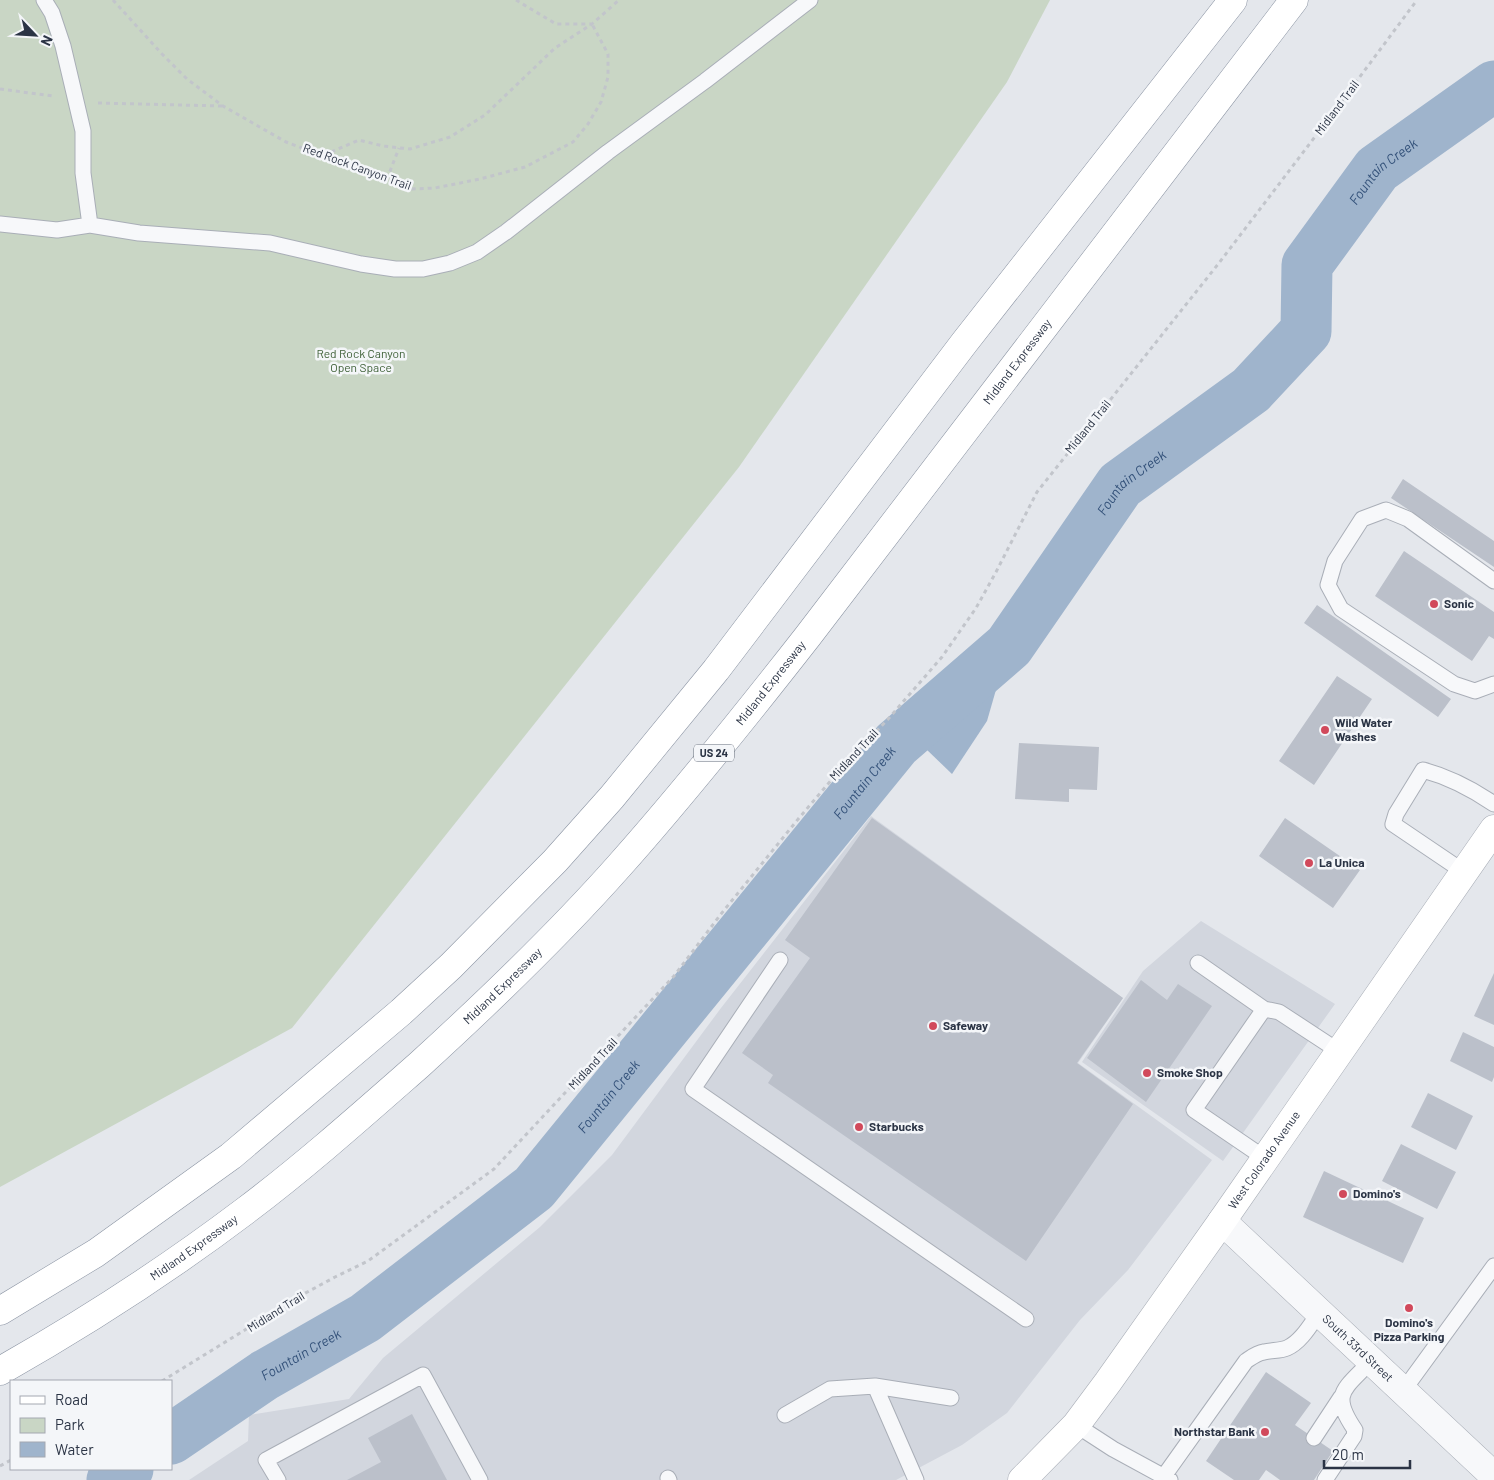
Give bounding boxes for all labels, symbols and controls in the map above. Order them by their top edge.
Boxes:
north arrow [10,10,60,60]
text: N [38,33,57,49]
street label: Midland Trail [1311,77,1361,138]
water label: Fountain Creek [1345,134,1420,208]
street label: Red Rock Canyon Trail [301,140,413,192]
street label: Midland Expressway [980,315,1054,407]
park label: Red Rock Canyon Open Space [316,346,406,374]
street label: Midland Trail [1061,397,1113,456]
water label: Fountain Creek [1093,446,1169,518]
place label: Sonic [1444,596,1474,610]
marker: Sonic [1428,598,1440,610]
street label: Midland Expressway [732,637,808,728]
place label: Wild Water Washes [1335,715,1393,743]
marker: Wild Water Washes [1319,724,1331,736]
street label: Midland Trail [826,726,881,783]
water label: Fountain Creek [829,742,899,822]
road number: US 24 [694,744,734,761]
place label: La Unica [1319,855,1365,869]
marker: La Unica [1303,857,1315,869]
street label: Midland Expressway [460,944,544,1027]
place label: Safeway [943,1018,988,1032]
marker: Safeway [927,1020,939,1032]
street label: Midland Trail [565,1035,620,1092]
water label: Fountain Creek [573,1056,643,1136]
place label: Smoke Shop [1157,1065,1223,1079]
marker: Smoke Shop [1141,1067,1153,1079]
street label: West Colorado Avenue [1225,1108,1302,1211]
place label: Starbucks [869,1119,924,1133]
marker: Starbucks [853,1121,865,1133]
place label: Domino's [1353,1186,1401,1200]
marker: Domino's [1337,1188,1349,1200]
street label: Midland Expressway [147,1211,240,1283]
street label: Midland Trail [244,1288,307,1334]
marker: Domino's Pizza Parking [1403,1302,1415,1314]
street label: South 33rd Street [1320,1311,1397,1384]
place label: Domino's Pizza Parking [1374,1315,1445,1343]
water label: Fountain Creek [258,1325,344,1384]
legend [10,1380,172,1470]
text: Road [55,1390,88,1408]
text: Park [55,1415,85,1433]
place label: Northstar Bank [1174,1424,1256,1438]
marker: Northstar Bank [1259,1426,1271,1438]
scale bar [1324,1438,1410,1470]
text: Water [55,1440,94,1458]
text: 20 m [1332,1445,1364,1463]

